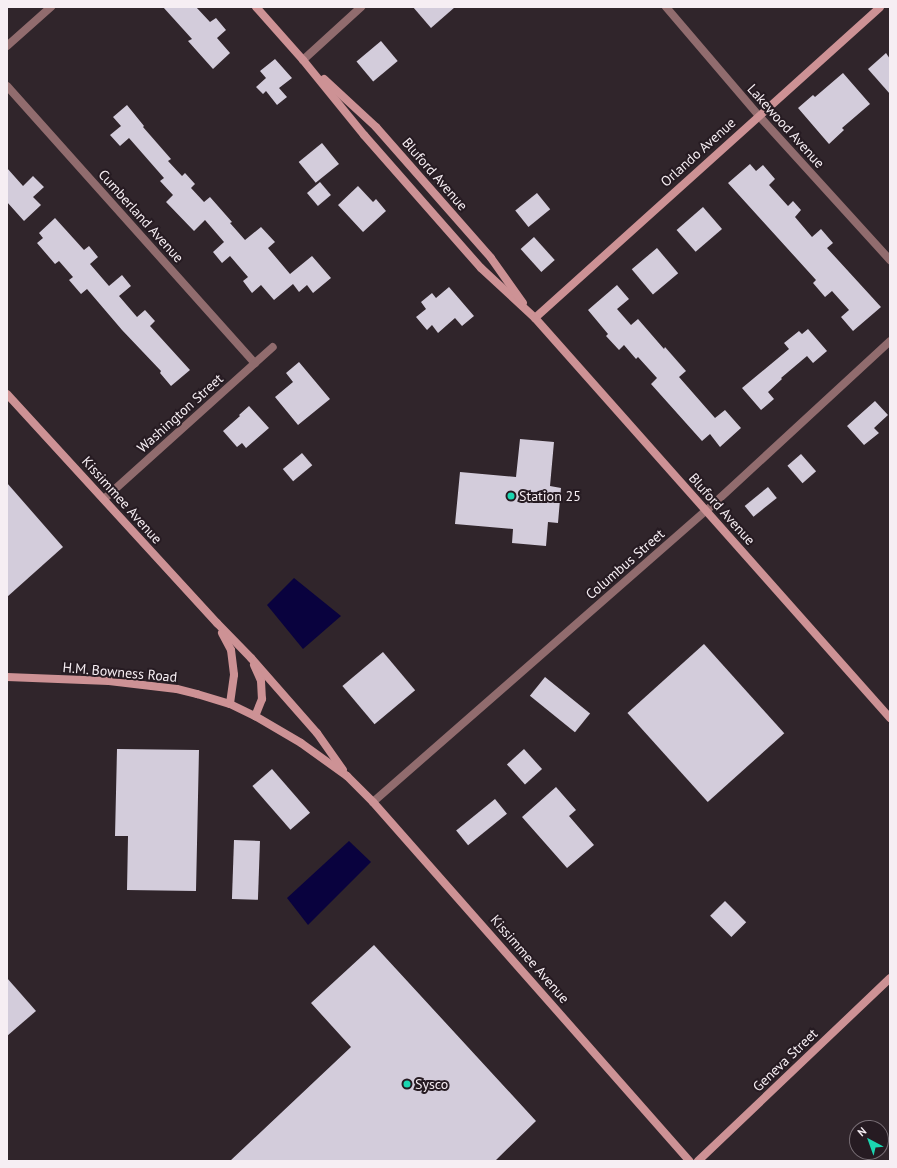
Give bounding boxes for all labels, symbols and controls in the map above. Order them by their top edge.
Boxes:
street label: Lakewood Avenue [744,80,828,172]
street label: Orlando Avenue [657,114,739,190]
street label: Bluford Avenue [399,134,471,214]
street label: Cumberland Avenue [95,166,187,266]
street label: Washington Street [134,370,226,456]
street label: Kissimmee Avenue [78,453,166,547]
street label: Bluford Avenue [685,469,759,549]
place label: Station 25 [519,488,581,504]
marker: Station 25 [506,491,516,501]
street label: Columbus Street [582,525,668,603]
street label: H.M. Bowness Road [62,659,178,685]
street label: Kissimmee Avenue [487,911,573,1007]
street label: Geneva Street [749,1025,821,1095]
place label: Sysco [415,1076,448,1092]
marker: Sysco [402,1079,412,1089]
north arrow [849,1120,889,1160]
text: N [854,1124,869,1139]

